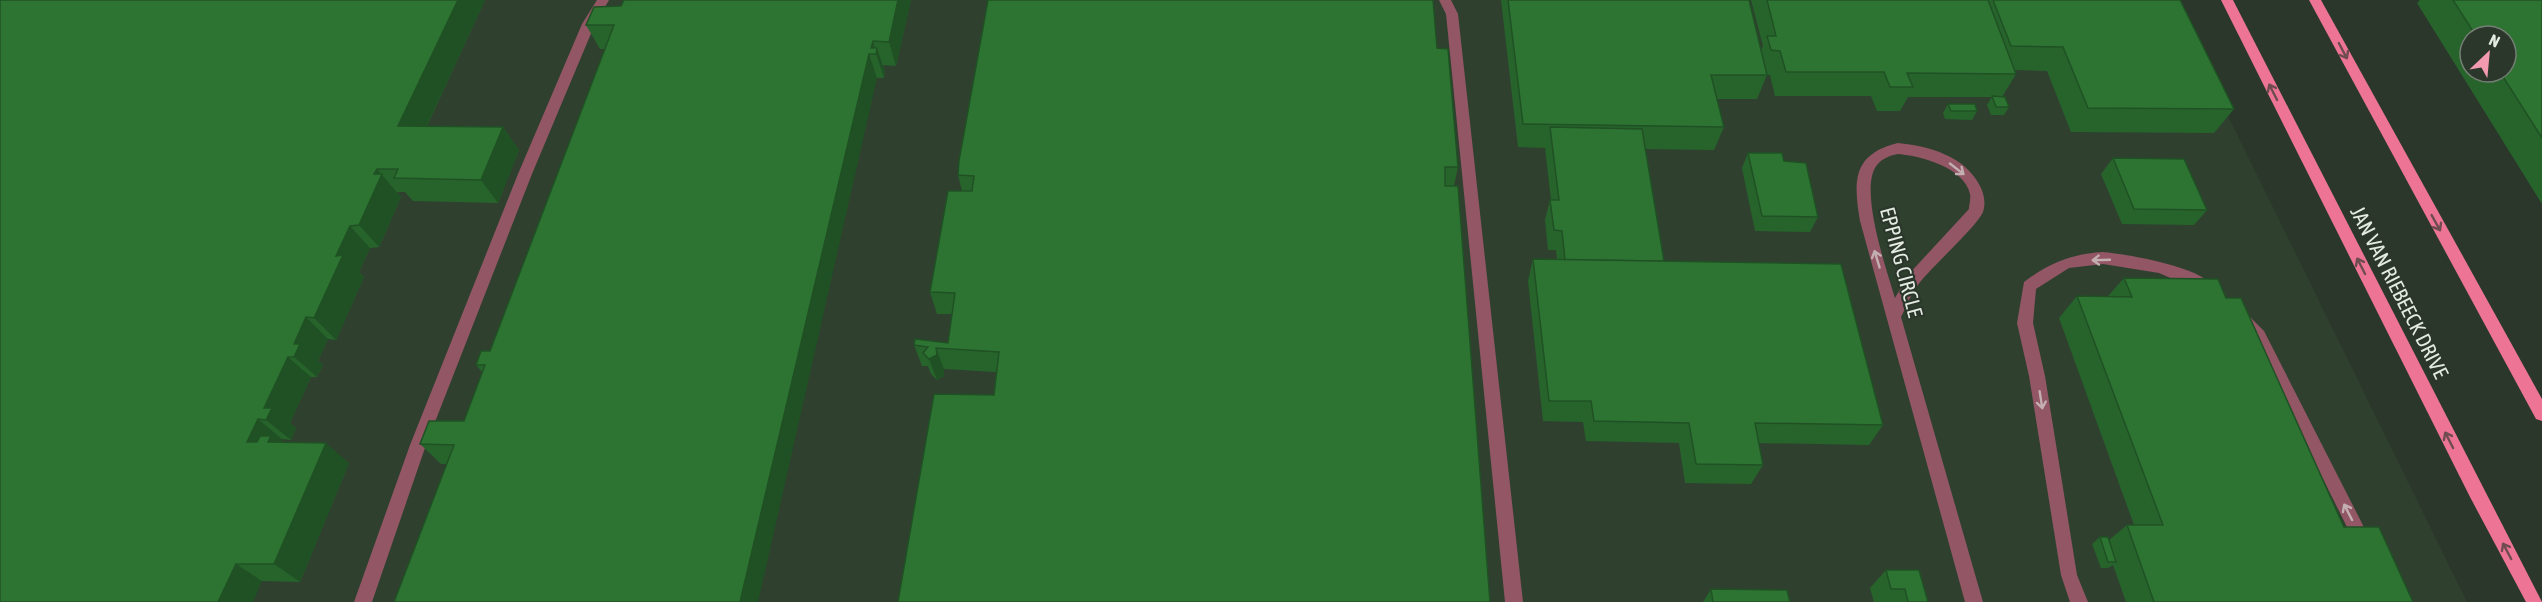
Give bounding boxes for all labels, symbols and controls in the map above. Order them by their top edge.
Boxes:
north arrow [2458,24,2518,84]
text: N [2486,30,2503,51]
one-way arrow [2338,42,2349,60]
one-way arrow [2267,83,2279,101]
one-way arrow [1948,162,1964,175]
street label: JAN VAN RIEBEECK DRIVE [2346,202,2454,382]
street label: EPPING CIRCLE [1876,204,1928,320]
one-way arrow [2431,213,2442,231]
one-way arrow [1871,250,1882,269]
one-way arrow [2091,255,2111,266]
one-way arrow [2355,257,2367,275]
one-way arrow [2035,390,2046,410]
one-way arrow [2443,431,2455,449]
one-way arrow [2342,504,2353,522]
one-way arrow [2501,542,2512,560]

